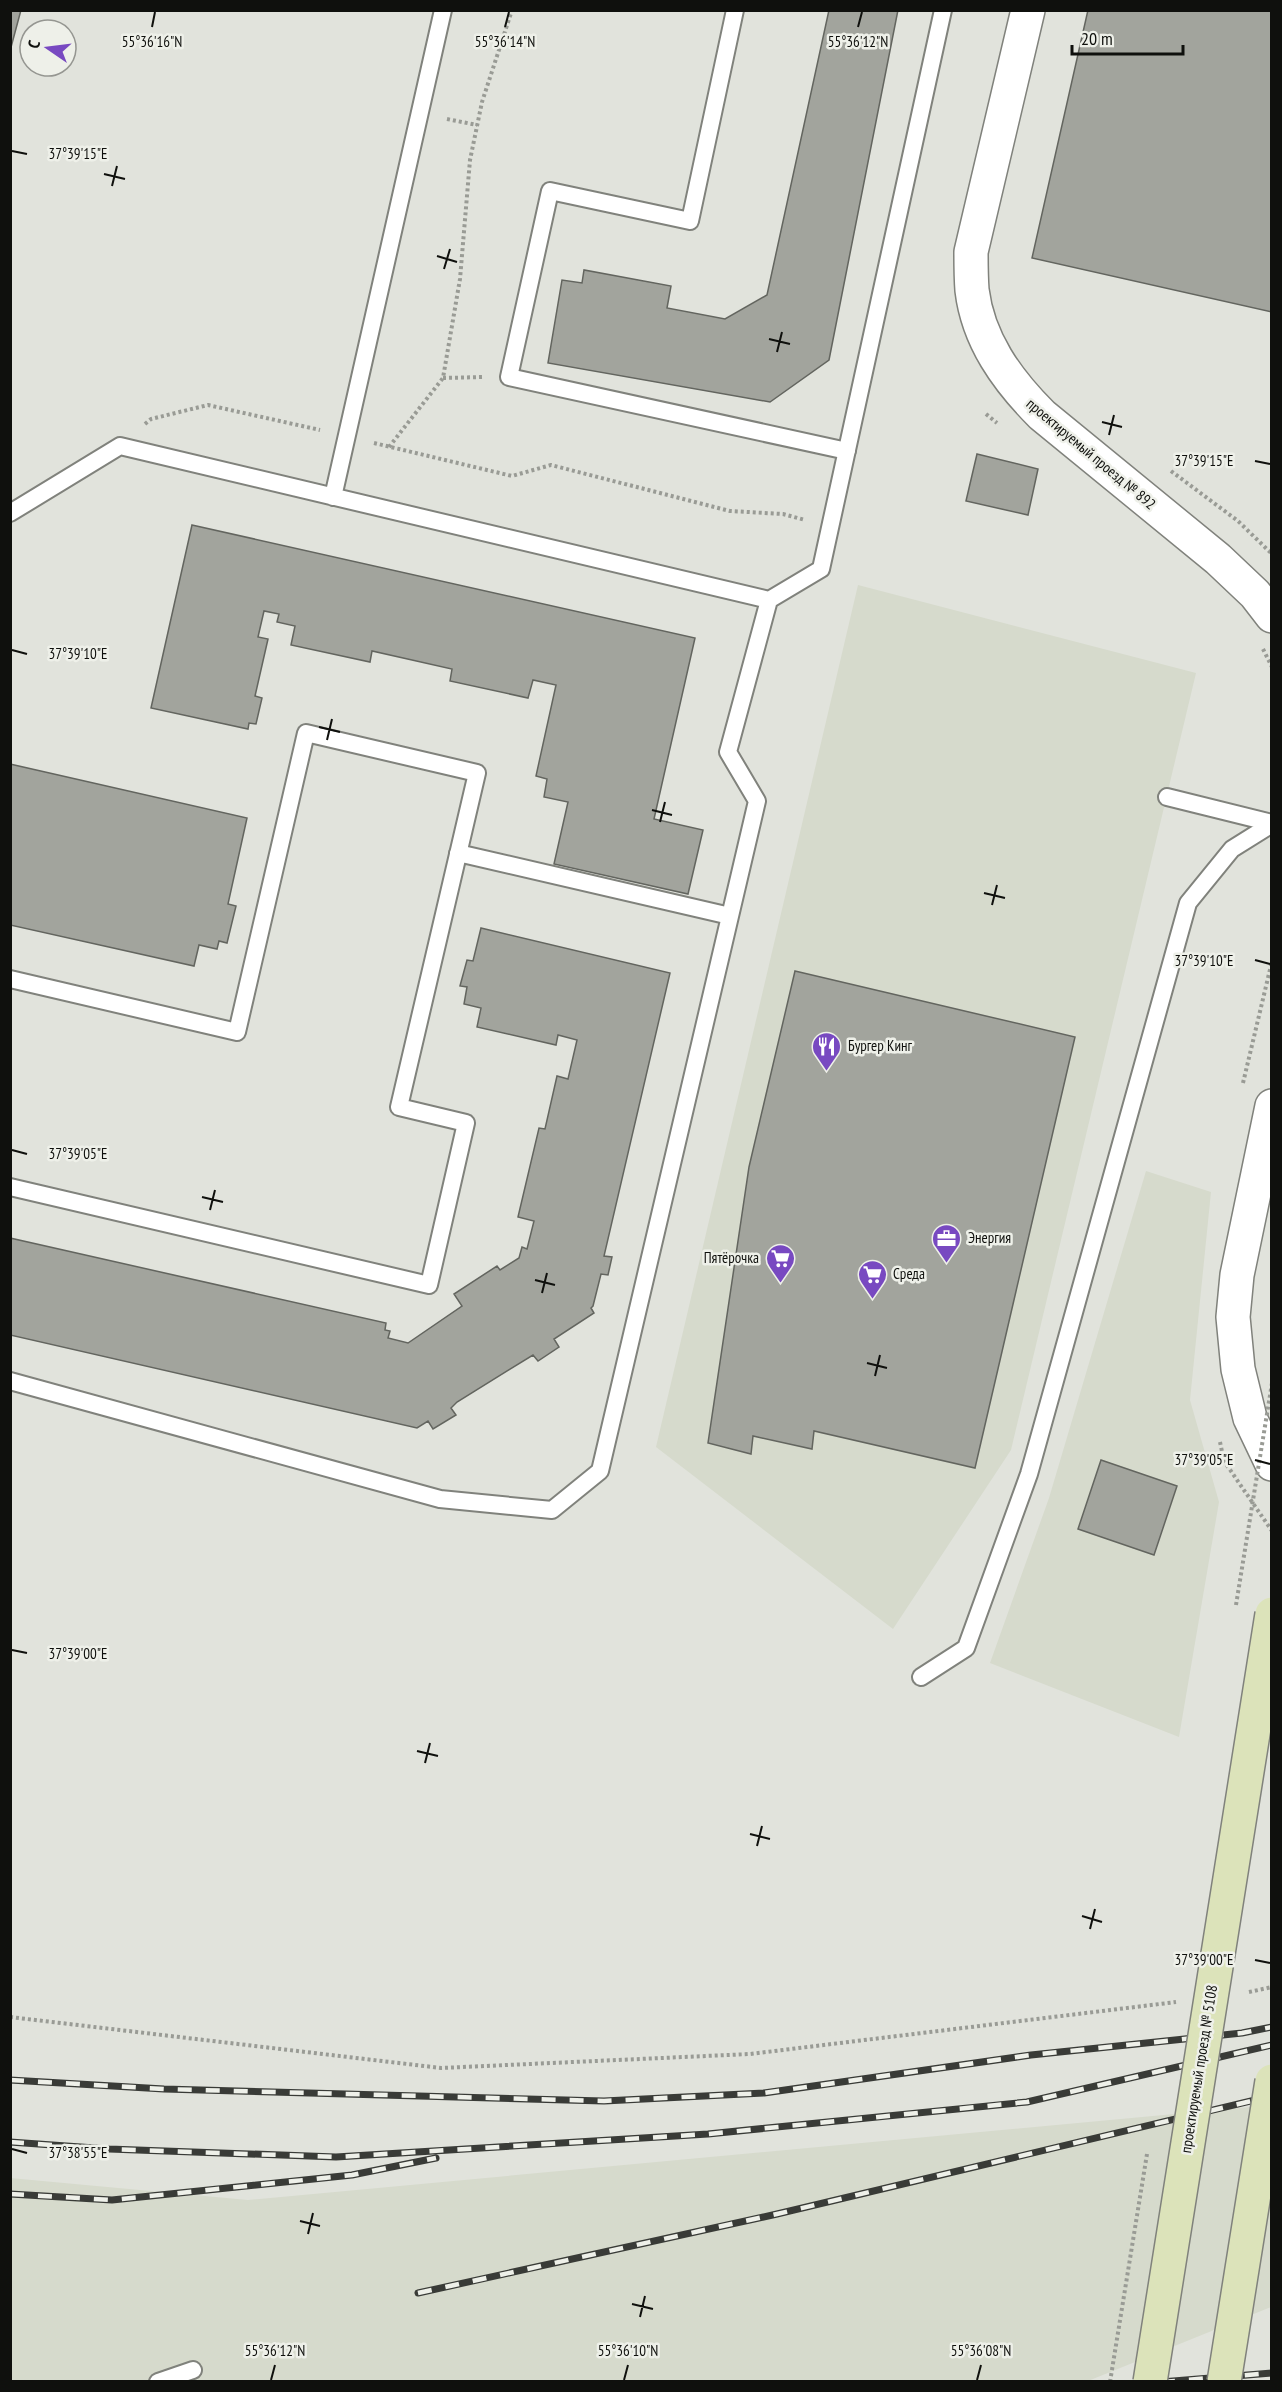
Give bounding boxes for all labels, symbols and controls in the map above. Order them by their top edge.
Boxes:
north arrow [18,18,78,78]
scale bar [1072,18,1183,56]
text: 20 m [1081,27,1113,50]
text: 55°36'16"N [122,32,182,51]
text: 55°36'14"N [475,32,535,51]
text: 55°36'12"N [828,32,888,51]
text: С [23,38,44,50]
text: 37°39'15"E [48,144,108,163]
street label: проектируемый проезд № 892 [1023,394,1160,513]
text: 37°39'15"E [1174,451,1234,470]
text: 37°39'10"E [48,644,108,663]
text: 37°39'10"E [1174,951,1234,970]
restaurant icon: Бургер Кинг [811,1030,843,1072]
place label: Бургер Кинг [848,1036,912,1055]
text: 37°39'05"E [48,1144,108,1163]
office icon: Энергия [931,1222,963,1264]
place label: Энергия [968,1228,1011,1247]
supermarket icon: Пятёрочка [764,1242,796,1284]
place label: Пятёрочка [704,1248,759,1267]
supermarket icon: Среда [856,1258,888,1300]
place label: Среда [893,1264,925,1283]
text: 37°39'05"E [1174,1450,1234,1469]
text: 37°39'00"E [48,1644,108,1663]
text: 37°39'00"E [1174,1950,1234,1969]
street label: проектируемый проезд № 5108 [1176,1984,1221,2154]
text: 37°38'55"E [48,2143,108,2162]
text: 55°36'12"N [245,2341,305,2360]
text: 55°36'10"N [598,2341,658,2360]
text: 55°36'08"N [951,2341,1011,2360]

